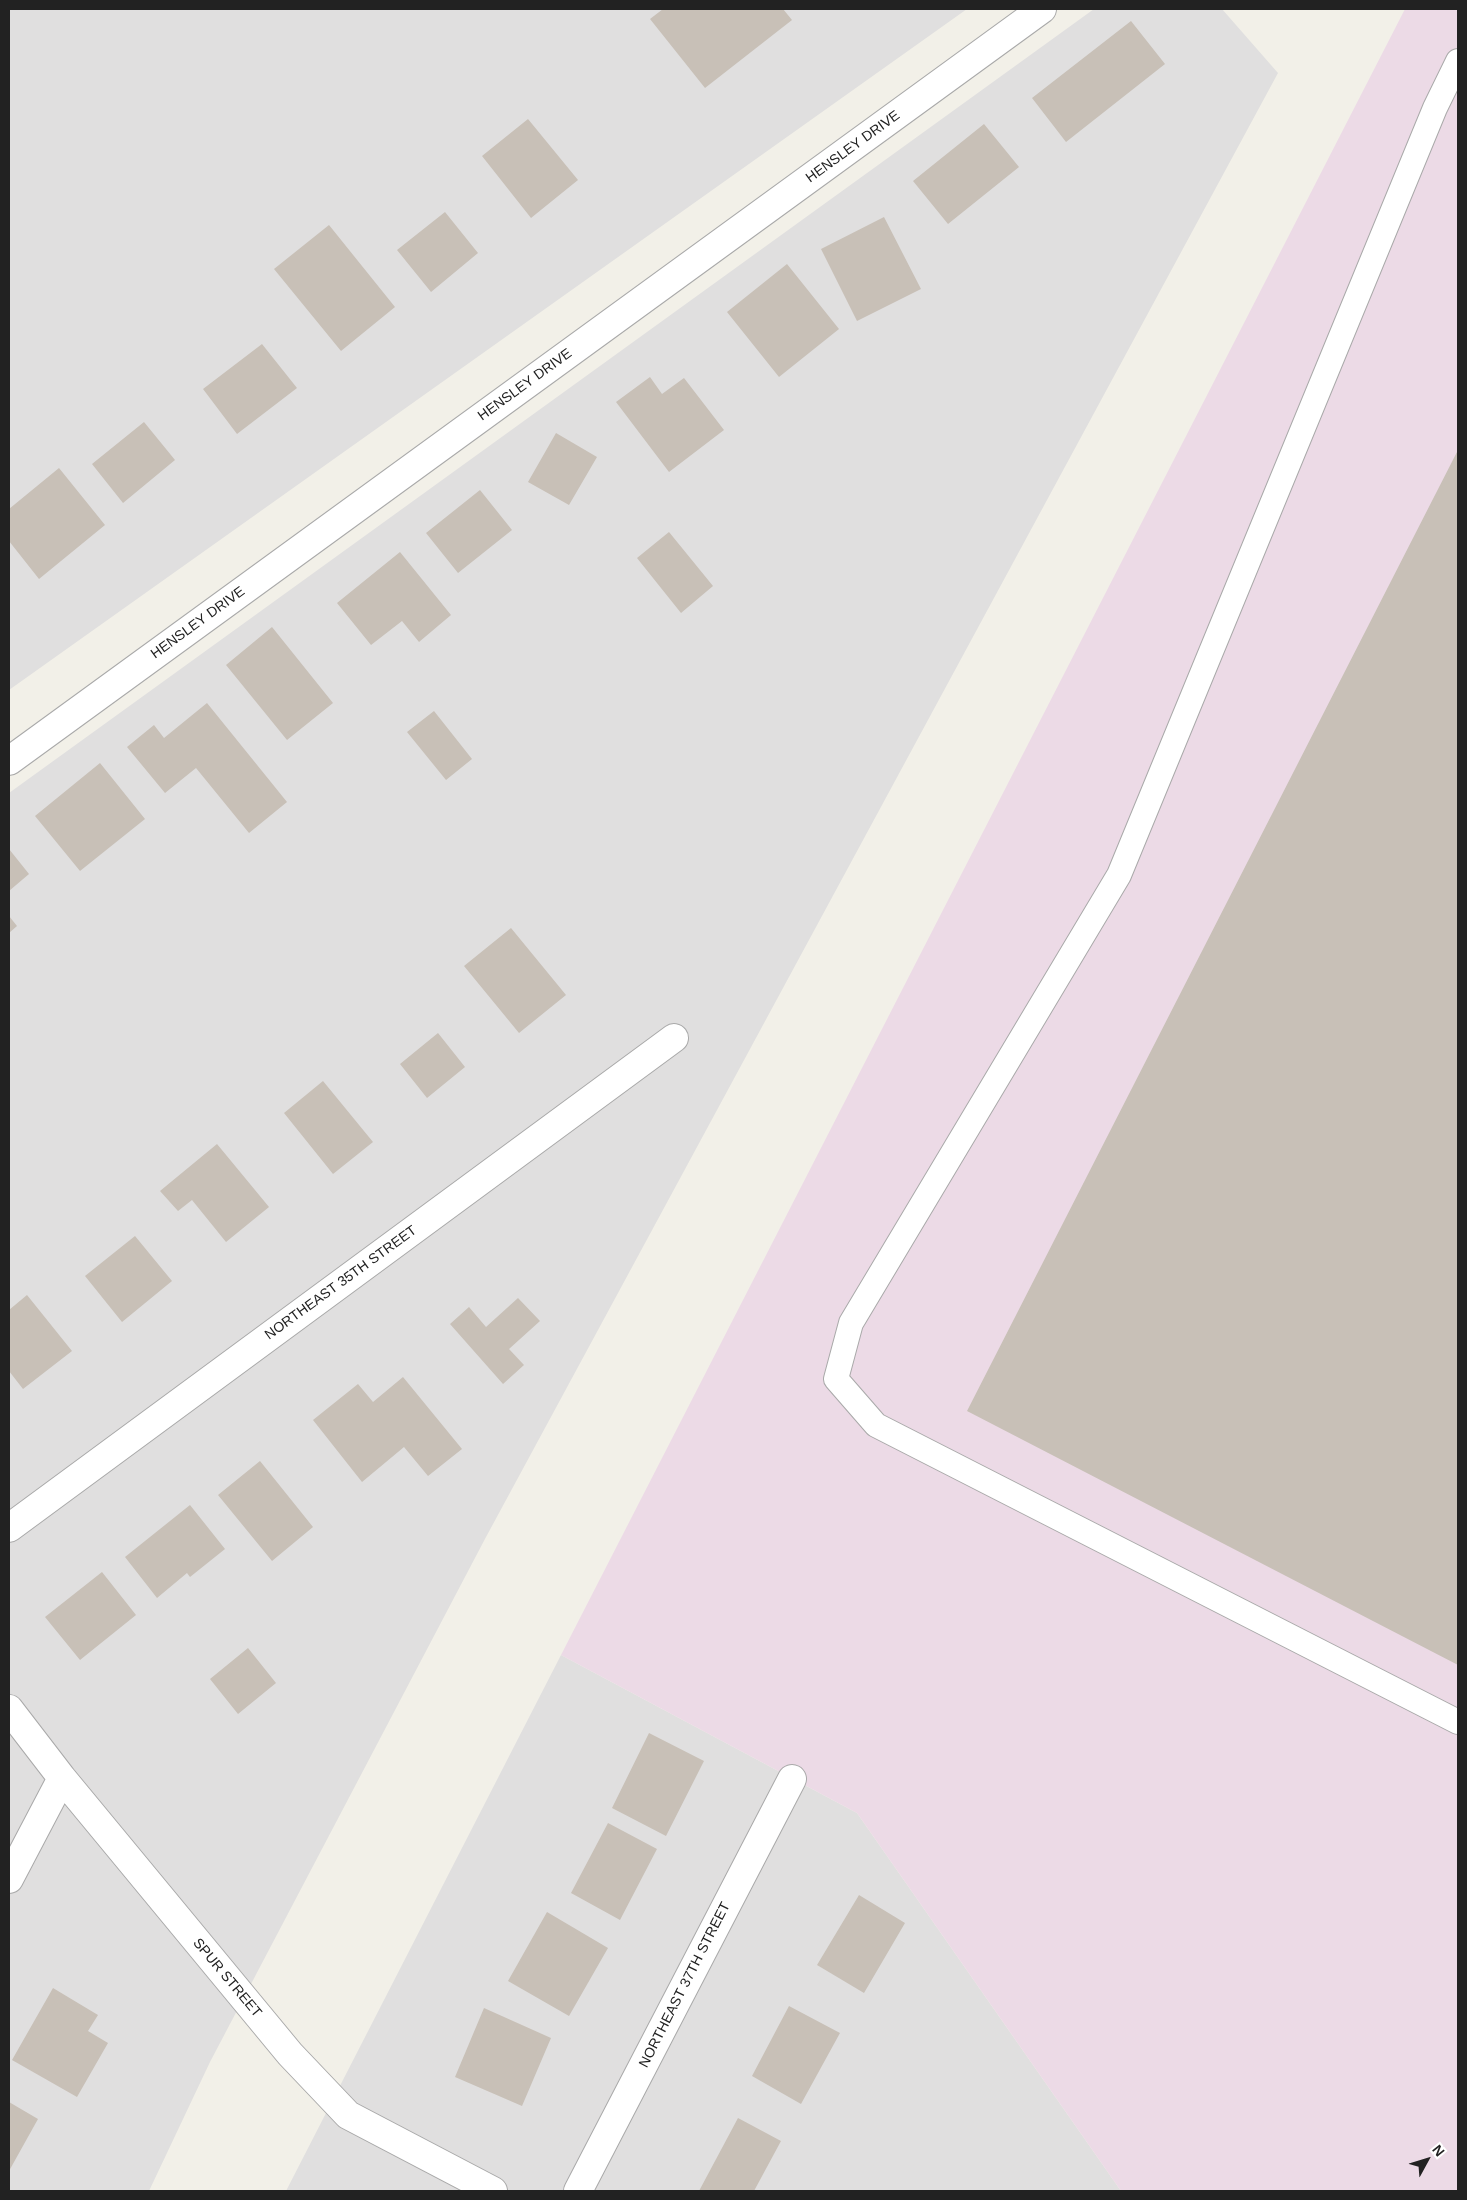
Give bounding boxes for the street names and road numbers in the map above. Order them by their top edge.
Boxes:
street label: HENSLEY DRIVE [803,107,903,187]
street label: HENSLEY DRIVE [475,345,575,425]
street label: HENSLEY DRIVE [148,583,248,663]
street label: NORTHEAST 35TH STREET [262,1222,420,1344]
street label: NORTHEAST 37TH STREET [636,1900,734,2070]
street label: SPUR STREET [189,1935,265,2021]

